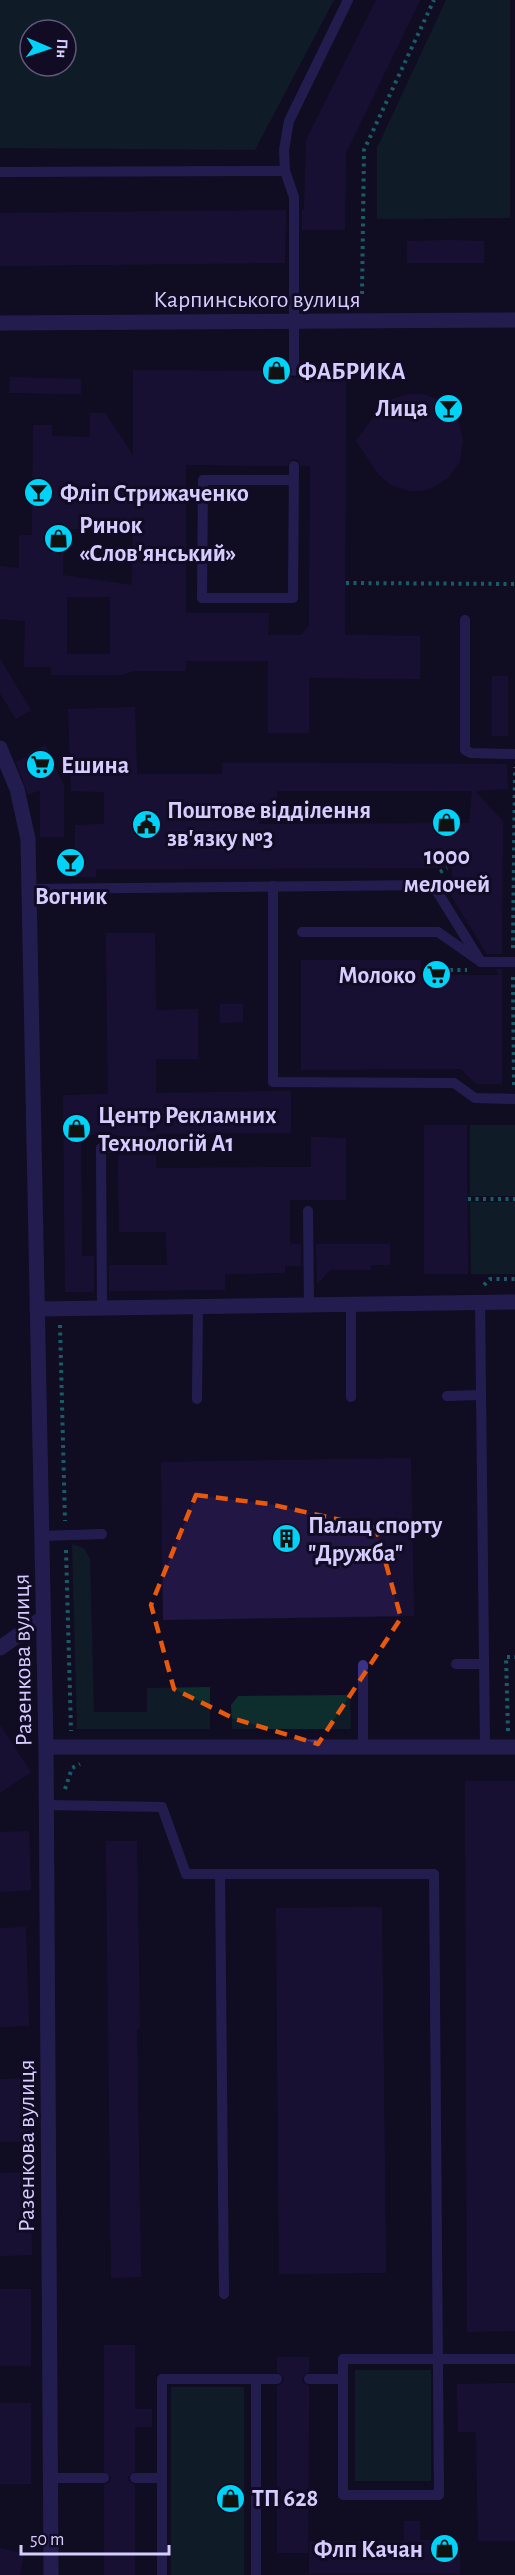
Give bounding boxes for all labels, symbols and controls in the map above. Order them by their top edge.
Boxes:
north arrow [18,18,78,78]
text: Пн [54,38,70,59]
street label: Карпинського вулиця [153,288,361,312]
shop icon: ФАБРИКА [261,355,293,387]
place label: ФАБРИКА [298,360,406,384]
bar icon: Лица [433,392,465,424]
place label: Лица [375,397,428,421]
bar icon: Фліп Стрижаченко [23,477,55,509]
place label: Фліп Стрижаченко [60,482,249,506]
place label: Ринок «Слов'янський» [79,514,236,566]
shop icon: Ринок «Слов'янський» [42,523,74,555]
supermarket icon: Ешина [24,749,56,781]
place label: Ешина [61,754,129,778]
place label: Поштове відділення зв'язку №3 [167,799,371,851]
shop icon: 1000 мелочей [431,807,463,839]
public building icon: Поштове відділення зв'язку №3 [130,808,162,840]
place label: 1000 мелочей [404,845,490,897]
bar icon: Вогник [55,847,87,879]
place label: Вогник [35,885,107,909]
supermarket icon: Молоко [421,959,453,991]
place label: Молоко [338,964,416,988]
place label: Центр Рекламних Технологій А1 [98,1104,276,1156]
shop icon: Центр Рекламних Технологій А1 [61,1113,93,1145]
place label: Палац спорту "Дружба" [308,1514,443,1566]
building icon: Палац спорту "Дружба" [271,1523,303,1555]
street label: Разенкова вулиця [9,1573,37,1747]
street label: Разенкова вулиця [15,2060,39,2232]
shop icon: ТП 628 [215,2482,247,2514]
place label: ТП 628 [252,2487,318,2511]
scale bar [21,2518,170,2556]
text: 50 m [30,2531,64,2549]
shop icon: Флп Качан [428,2533,460,2565]
place label: Флп Качан [314,2538,423,2562]

